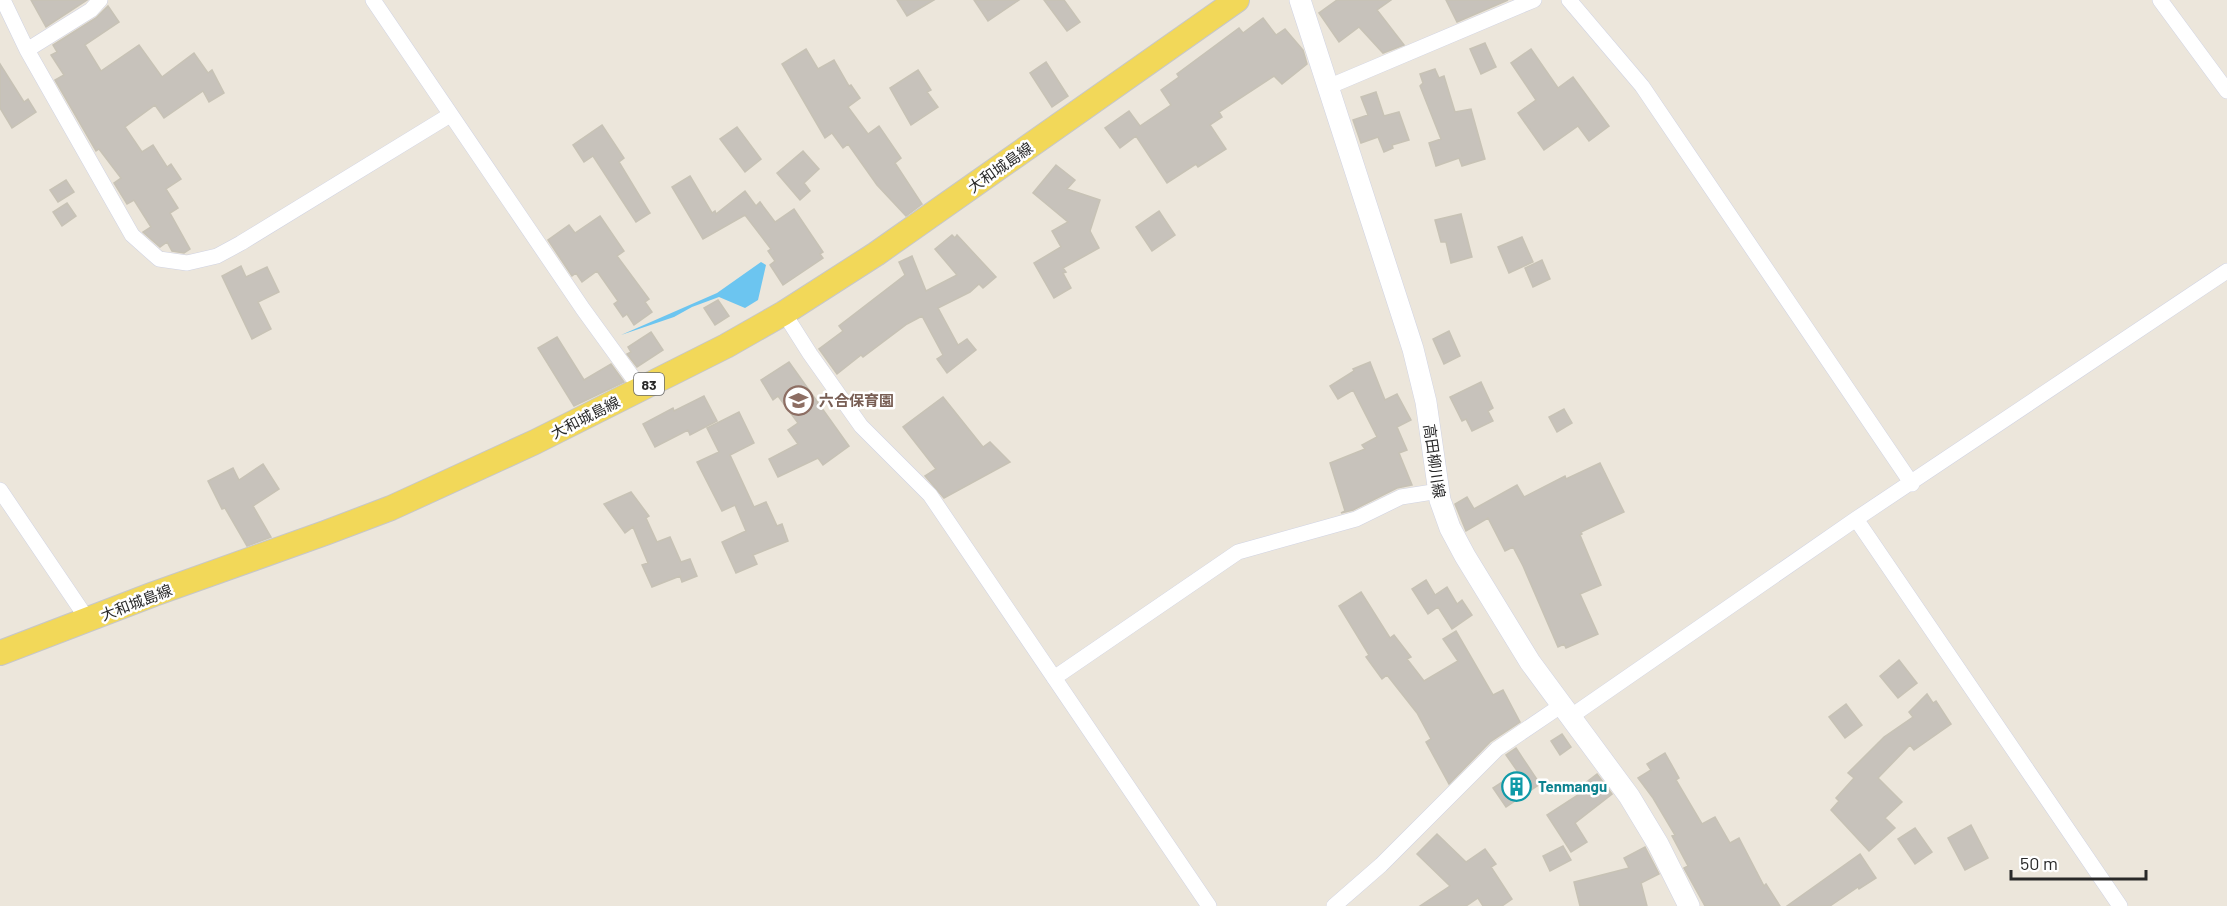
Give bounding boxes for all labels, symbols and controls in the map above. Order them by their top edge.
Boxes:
street label: 大和城島線 [964,138,1036,196]
road number: 83 [634,373,664,395]
school or university icon: 六合保育園 [782,384,814,416]
place label: 六合保育園 [819,391,894,409]
street label: 大和城島線 [547,392,623,442]
street label: 高田柳川線 [1421,423,1449,499]
street label: 大和城島線 [98,580,174,624]
building icon: Tenmangu [1501,770,1533,802]
place label: Tenmangu [1538,777,1607,795]
scale bar [2011,843,2146,881]
text: 50 m [2020,852,2058,874]

